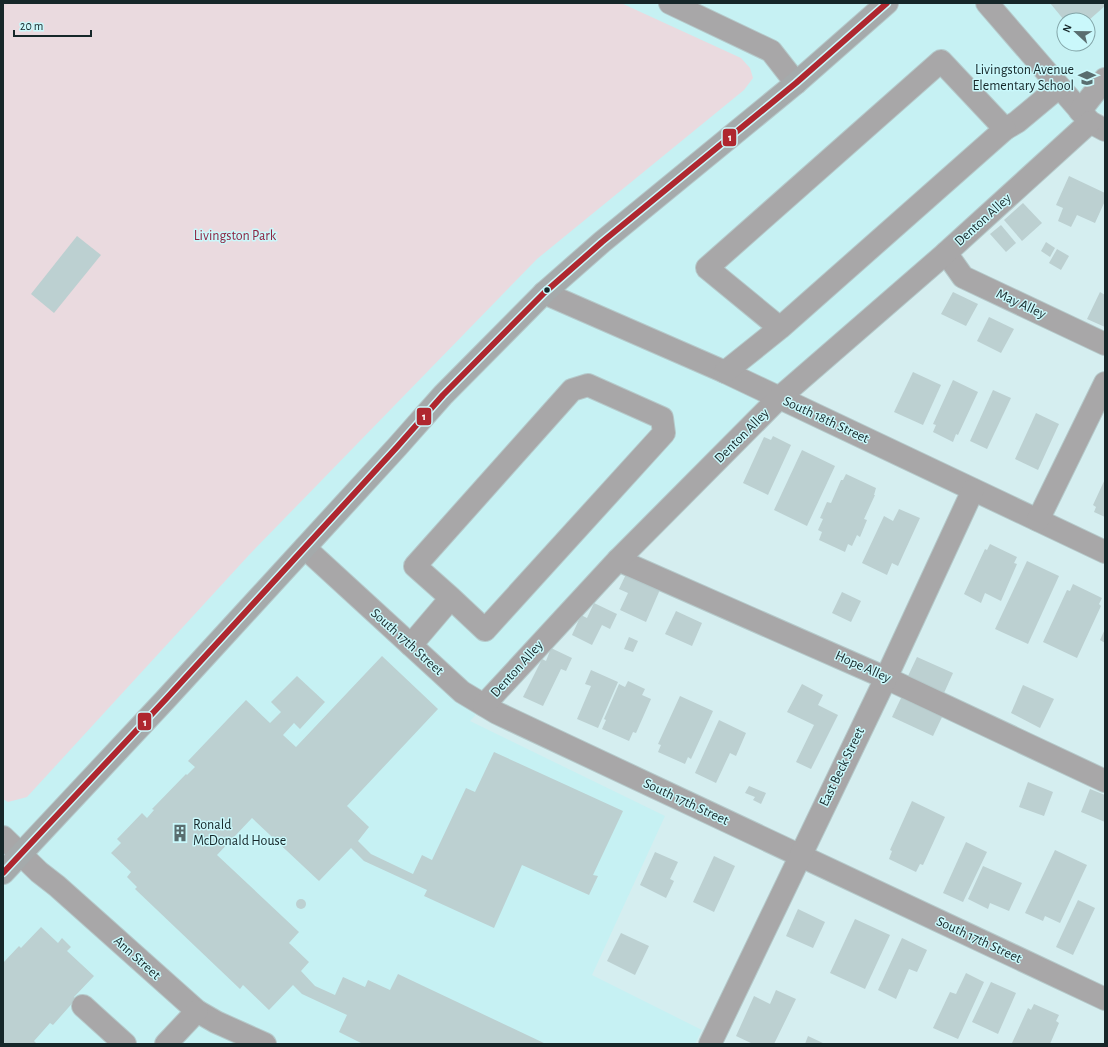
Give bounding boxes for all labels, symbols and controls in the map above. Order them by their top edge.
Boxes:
scale bar [14,12,91,38]
north arrow [1056,12,1096,52]
text: 20 m [20,20,43,32]
text: N [1061,23,1074,34]
place label: Livingston Avenue Elementary School [973,63,1074,93]
school or university icon: Livingston Avenue Elementary School [1077,68,1097,88]
line badge: 1 [722,128,737,147]
text: 1 [728,132,732,143]
street label: Denton Alley [952,191,1014,249]
park label: Livingston Park [194,229,277,243]
unlabelled marker [542,285,552,295]
street label: May Alley [994,286,1048,322]
street label: South 18th Street [781,394,872,446]
street label: Denton Alley [712,406,772,466]
line badge: 1 [416,407,432,426]
text: 1 [422,411,426,422]
street label: South 17th Street [368,606,446,678]
street label: Denton Alley [488,638,546,700]
street label: Hope Alley [833,649,893,686]
line badge: 1 [137,712,152,731]
text: 1 [143,717,147,728]
street label: East Beck Street [817,725,867,809]
street label: South 17th Street [641,776,731,828]
place label: Ronald McDonald House [193,818,286,848]
building icon: Ronald McDonald House [170,823,190,843]
street label: South 17th Street [934,914,1024,966]
street label: Ann Street [111,934,163,983]

